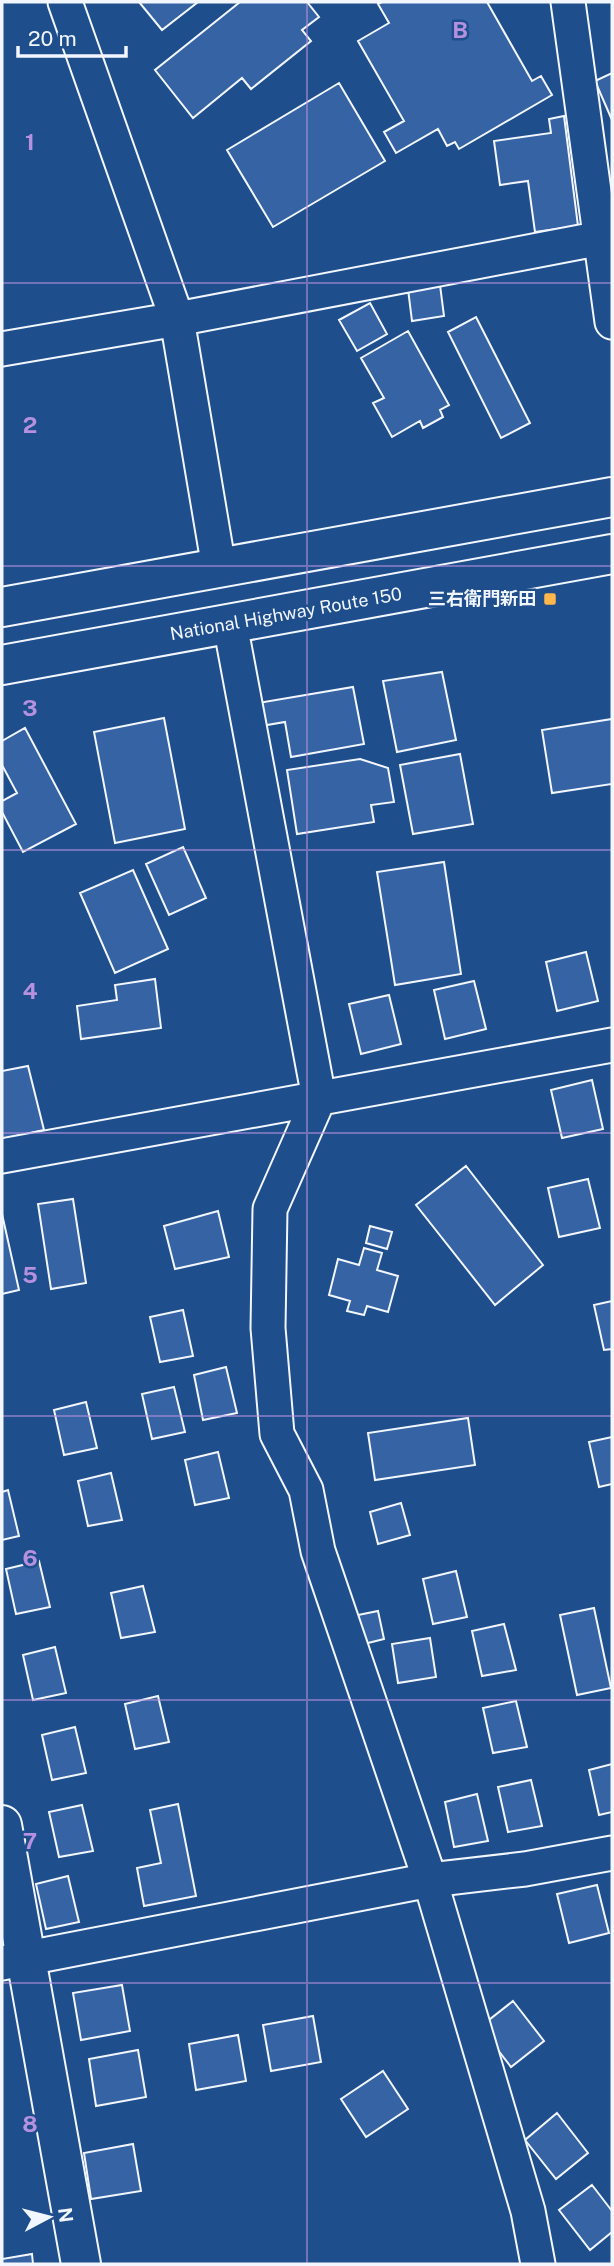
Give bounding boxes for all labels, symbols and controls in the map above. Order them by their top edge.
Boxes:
scale bar [18,14,126,58]
text: B [452,16,468,43]
text: 20 m [28,26,77,51]
text: 1 [25,128,35,155]
text: 2 [23,411,37,438]
street label: National Highway Route 150 [168,583,404,644]
place label: 三右衛門新田 [428,588,536,609]
marker: 三右衛門新田 [542,591,558,607]
text: 3 [22,694,38,721]
text: 4 [22,977,38,1004]
text: 5 [22,1261,38,1288]
text: 6 [22,1544,38,1571]
text: 7 [23,1827,37,1854]
text: 8 [22,2110,38,2137]
north arrow [14,2182,84,2252]
text: N [54,2206,78,2224]

